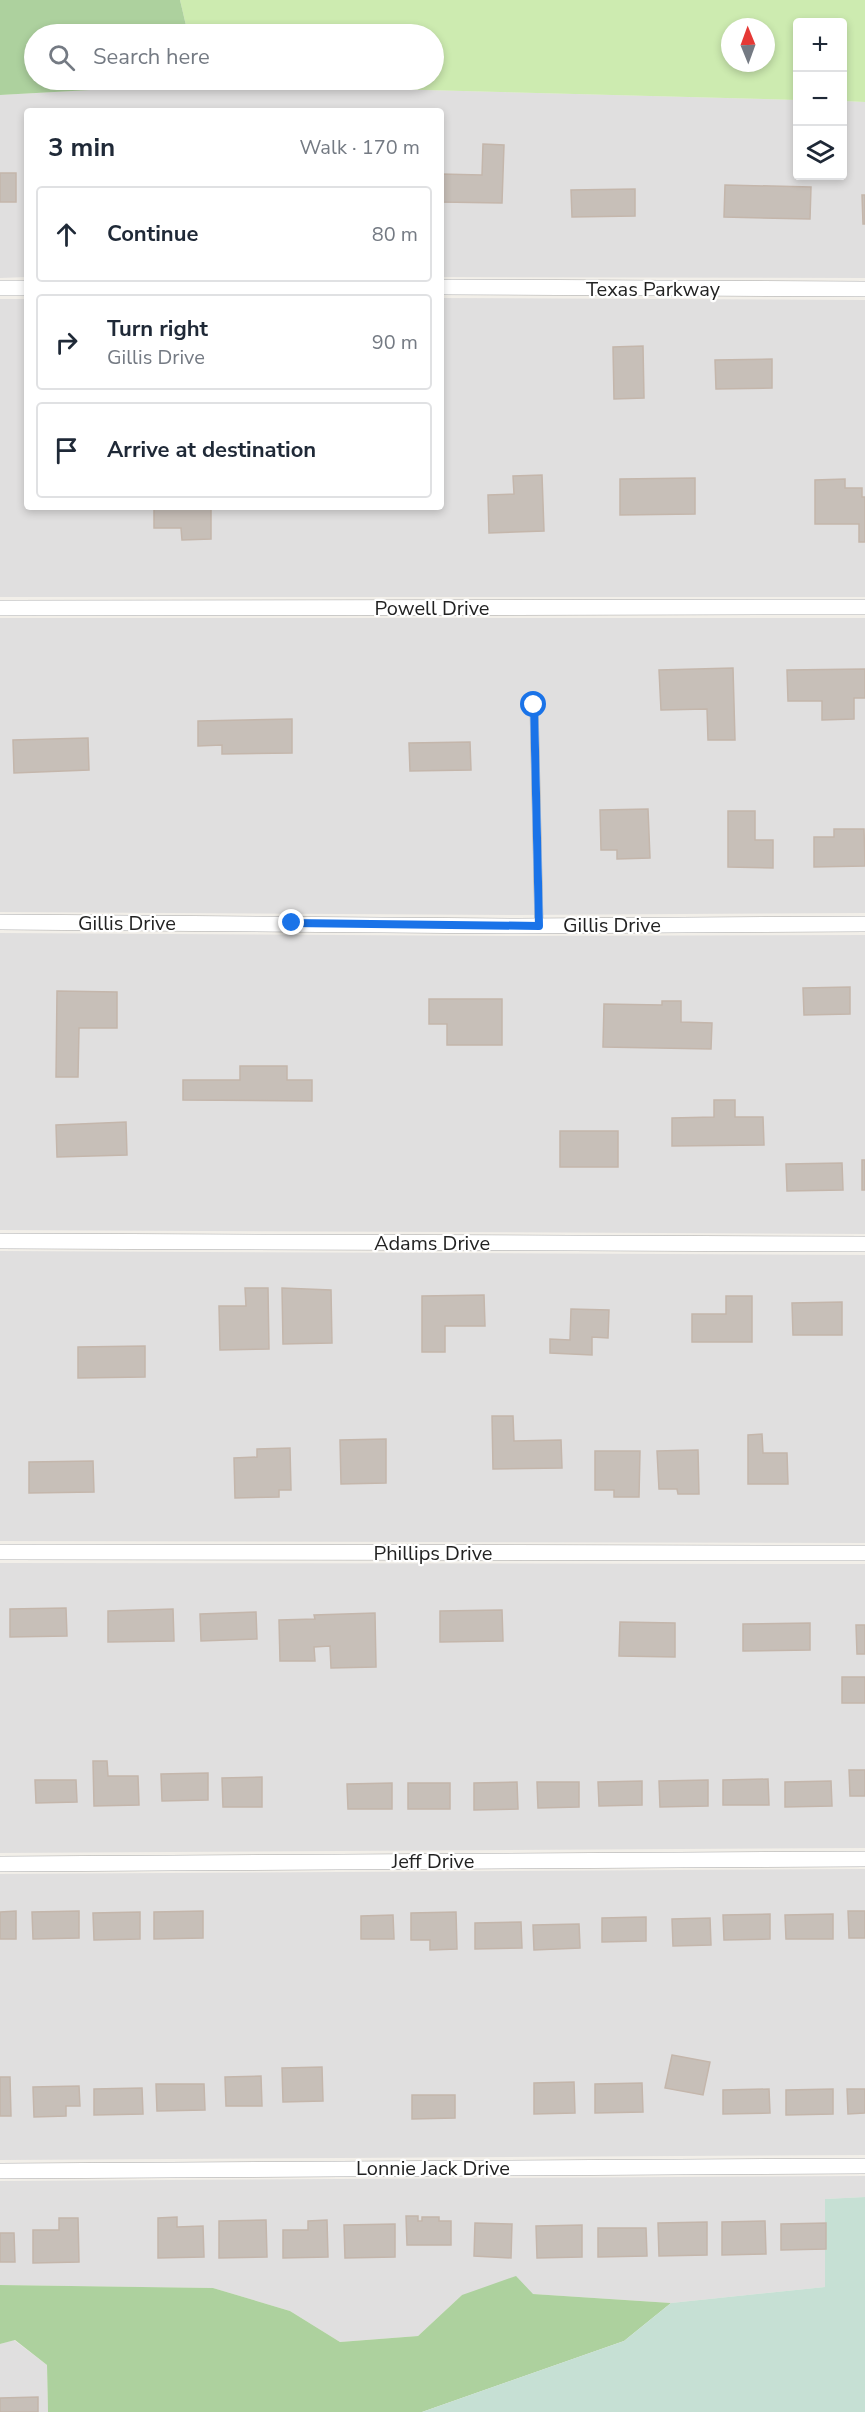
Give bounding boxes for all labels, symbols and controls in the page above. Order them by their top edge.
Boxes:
north arrow [721,18,775,72]
map controls [793,18,847,180]
button: + [793,18,847,72]
search box [24,24,444,90]
icon: search [45,41,78,74]
text: Search here [93,42,210,72]
button: − [793,72,847,126]
button: layers [793,126,847,180]
text: 3 min [48,130,115,165]
text: Walk · 170 m [300,134,420,161]
icon: ahead [50,218,83,251]
text: Continue [107,219,198,249]
text: 80 m [372,221,418,248]
street label: Texas Parkway [586,276,721,303]
text: Turn right [107,314,208,344]
icon: right [50,326,83,359]
text: 90 m [372,329,418,356]
text: Gillis Drive [107,344,205,371]
icon: arrive [50,434,83,467]
text: Arrive at destination [107,435,316,465]
street label: Powell Drive [375,595,489,622]
route start [520,691,546,717]
route end [278,909,304,935]
street label: Gillis Drive [78,910,176,937]
street label: Gillis Drive [563,912,661,939]
street label: Adams Drive [374,1230,490,1257]
street label: Phillips Drive [374,1540,493,1567]
street label: Jeff Drive [391,1848,474,1875]
street label: Lonnie Jack Drive [356,2155,510,2182]

